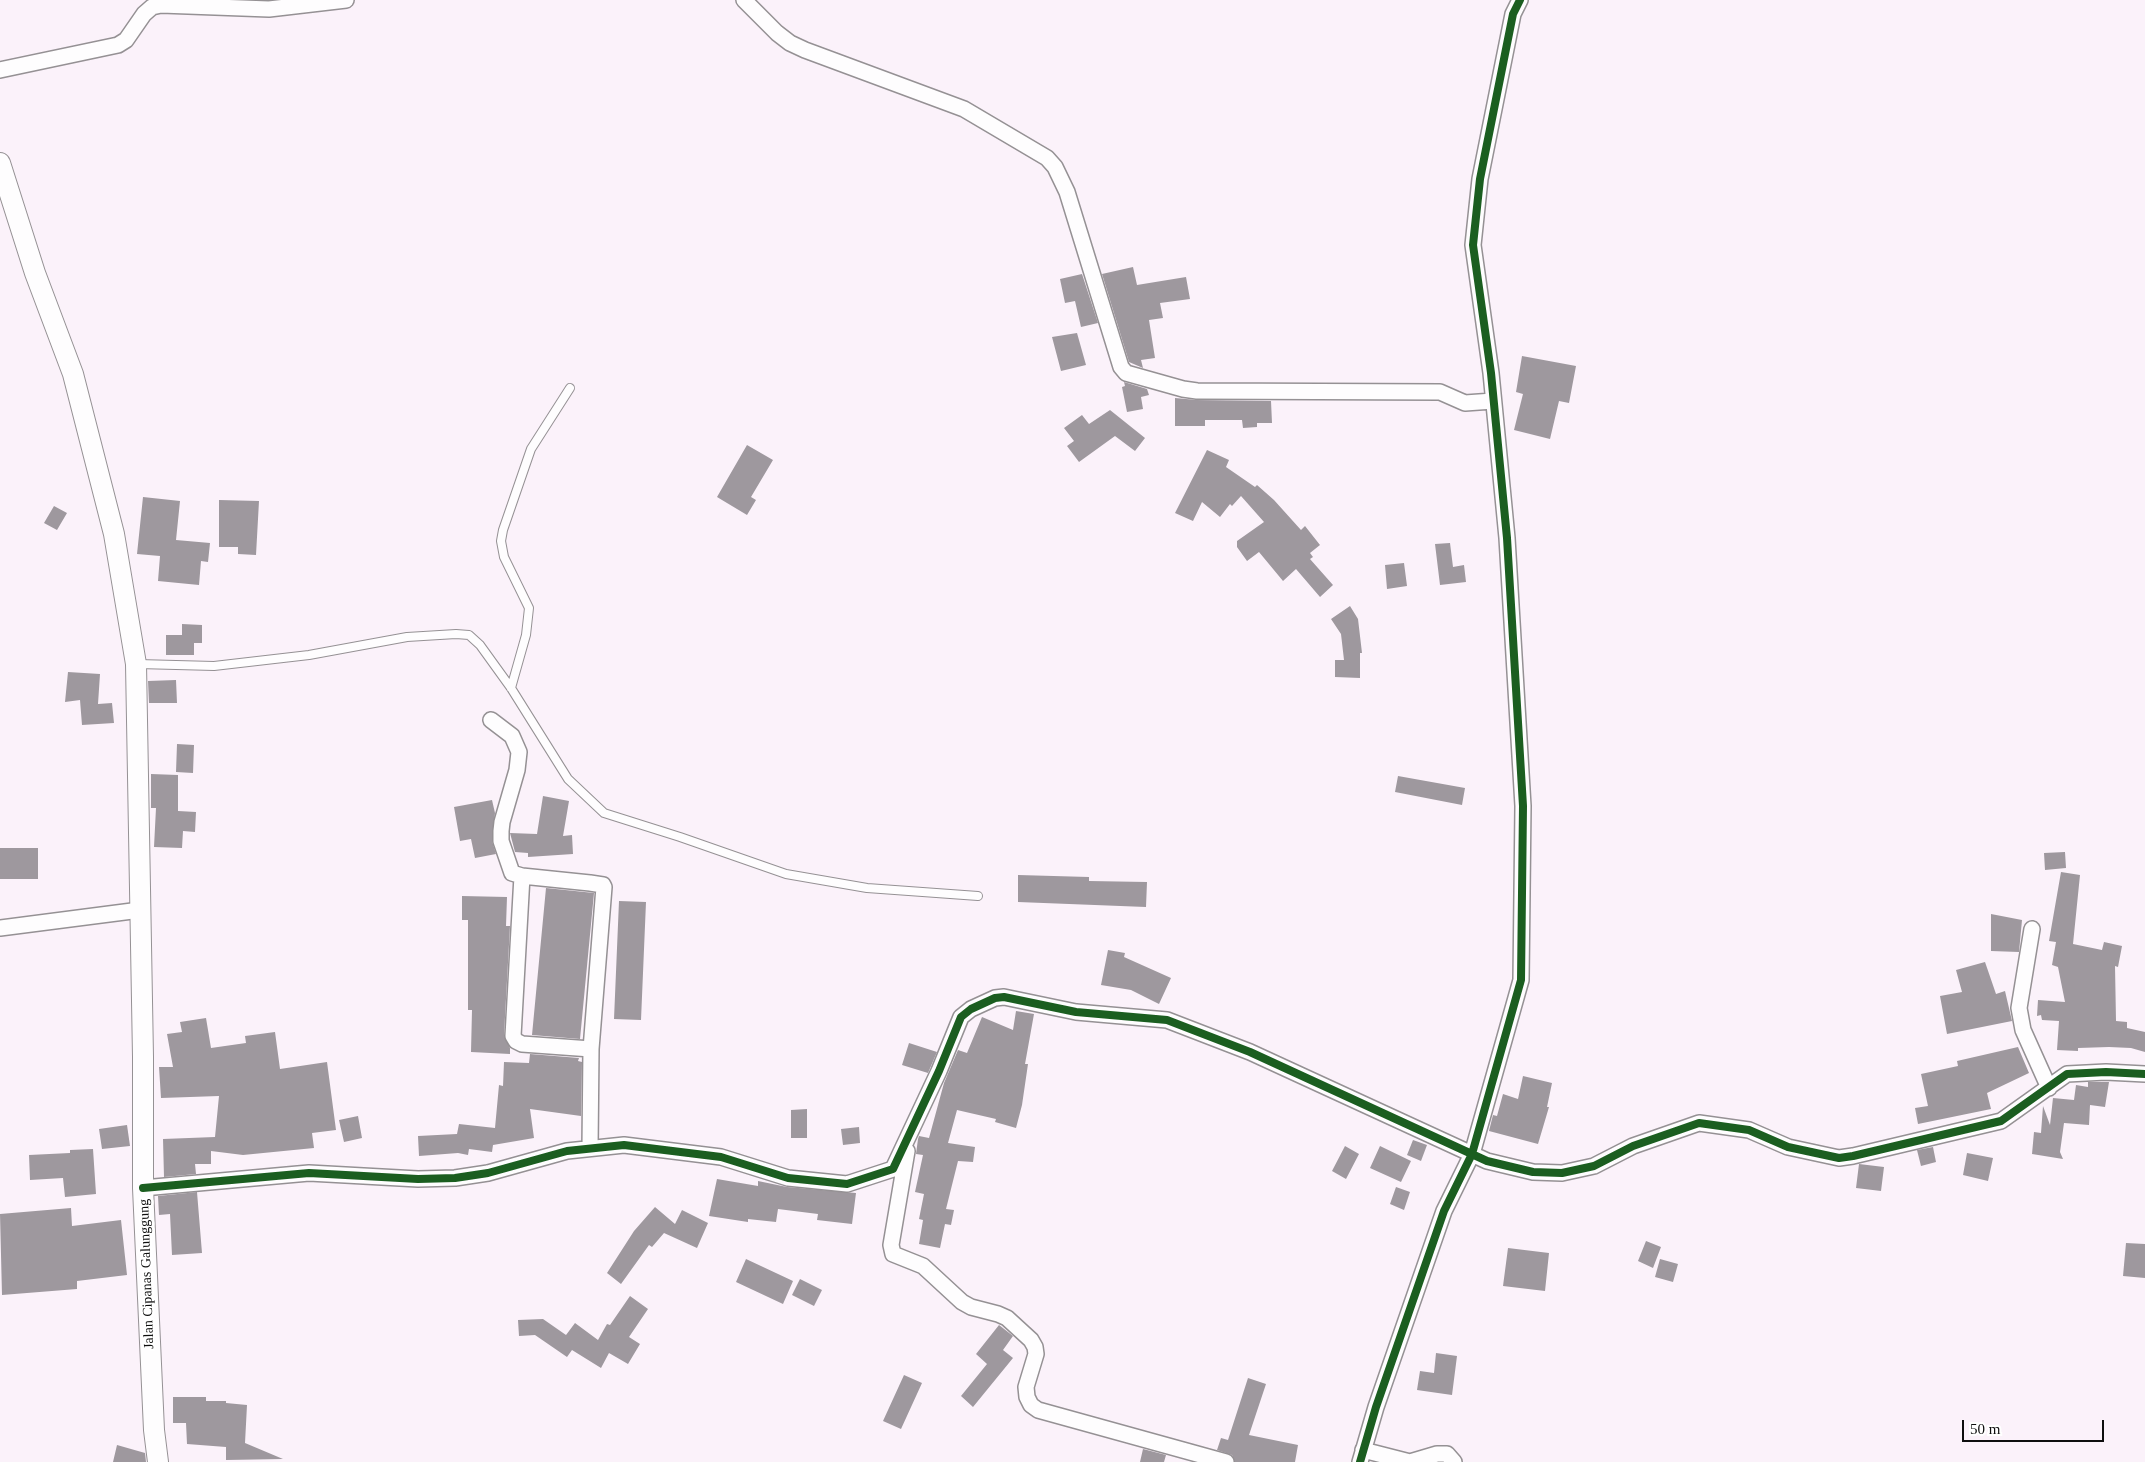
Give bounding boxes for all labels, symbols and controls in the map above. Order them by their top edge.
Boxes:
street label: Jalan Cipanas Galunggung [136,1199,158,1349]
scale bar [1965,1410,2108,1442]
text: 50 m [1970,1421,2000,1437]

